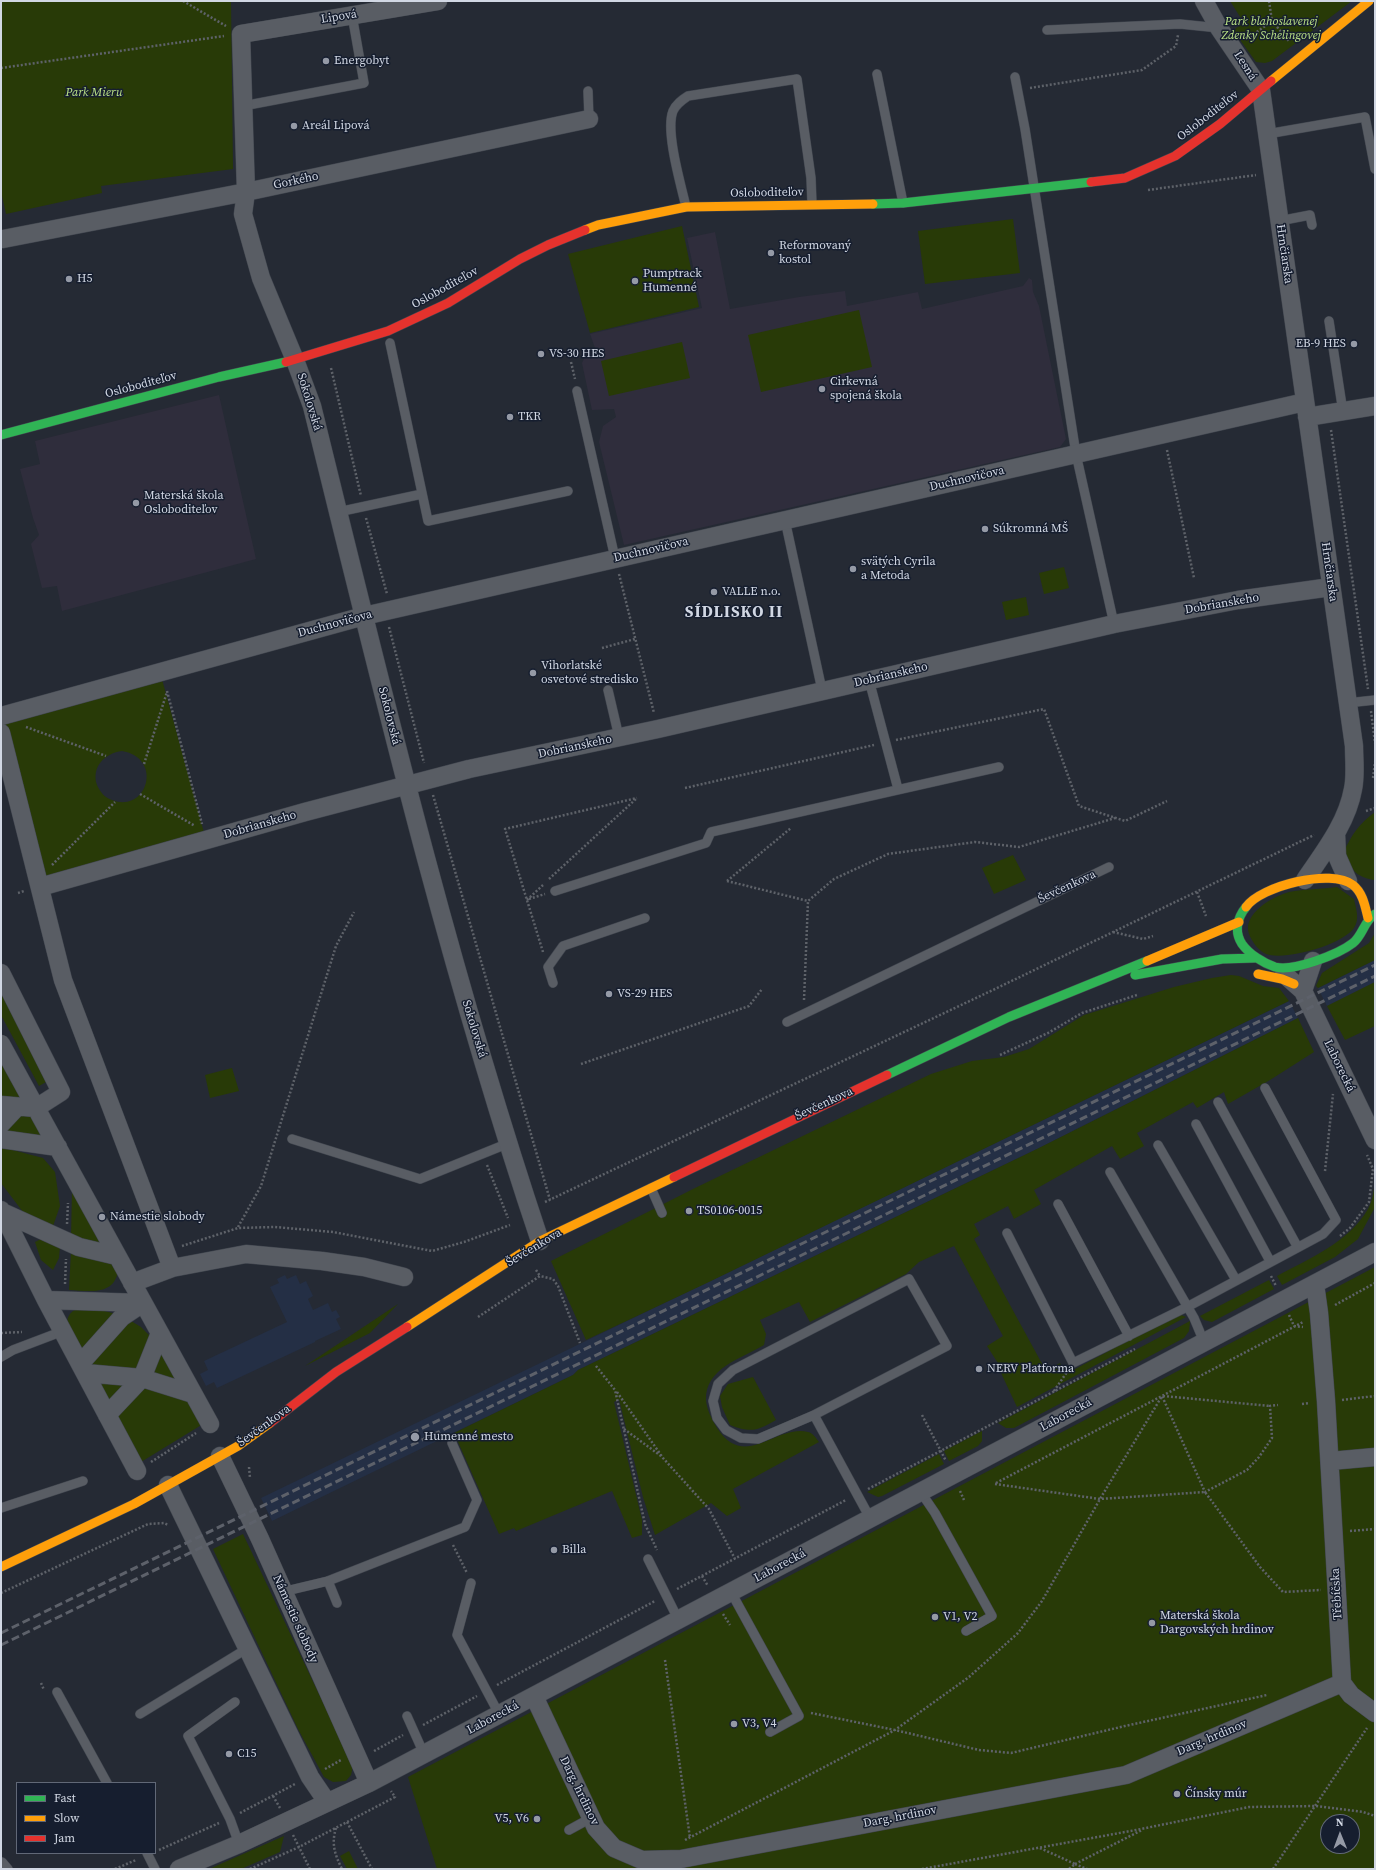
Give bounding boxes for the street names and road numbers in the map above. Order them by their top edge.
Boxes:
street label: Lipová [320,7,358,27]
street label: Lesná [1230,49,1260,83]
street label: Osloboditeľov [1175,88,1241,144]
street label: Gorkého [272,169,320,193]
street label: Osloboditeľov [730,185,804,201]
street label: Hrnčiarska [1273,223,1295,285]
street label: Osloboditeľov [409,264,481,312]
street label: Osloboditeľov [104,369,178,401]
street label: Sokolovská [293,372,325,432]
street label: Duchnovičova [928,463,1006,495]
street label: Duchnovičova [612,534,690,566]
street label: Hrnčiarska [1318,541,1340,603]
street label: Dobrianskeho [1184,590,1260,618]
street label: Duchnovičova [296,607,374,641]
street label: Dobrianskeho [853,660,929,690]
street label: Sokolovská [375,686,403,746]
street label: Dobrianskeho [537,732,613,762]
street label: Dobrianskeho [222,808,298,842]
street label: Ševčenkova [1036,867,1098,907]
street label: Sokolovská [458,999,490,1059]
street label: Laborecká [1320,1038,1358,1094]
street label: Ševčenkova [793,1084,855,1124]
street label: Ševčenkova [504,1226,564,1270]
street label: Laborecká [1038,1395,1094,1435]
street label: Ševčenkova [235,1402,293,1450]
street label: Laborecká [752,1546,808,1586]
street label: Třebíčska [1328,1568,1346,1620]
street label: Námestie slobody [269,1573,321,1665]
street label: Laborecká [465,1698,521,1738]
street label: Darg. hrdinov [1175,1717,1249,1759]
street label: Darg. hrdinov [556,1754,602,1828]
street label: Darg. hrdinov [862,1803,938,1831]

